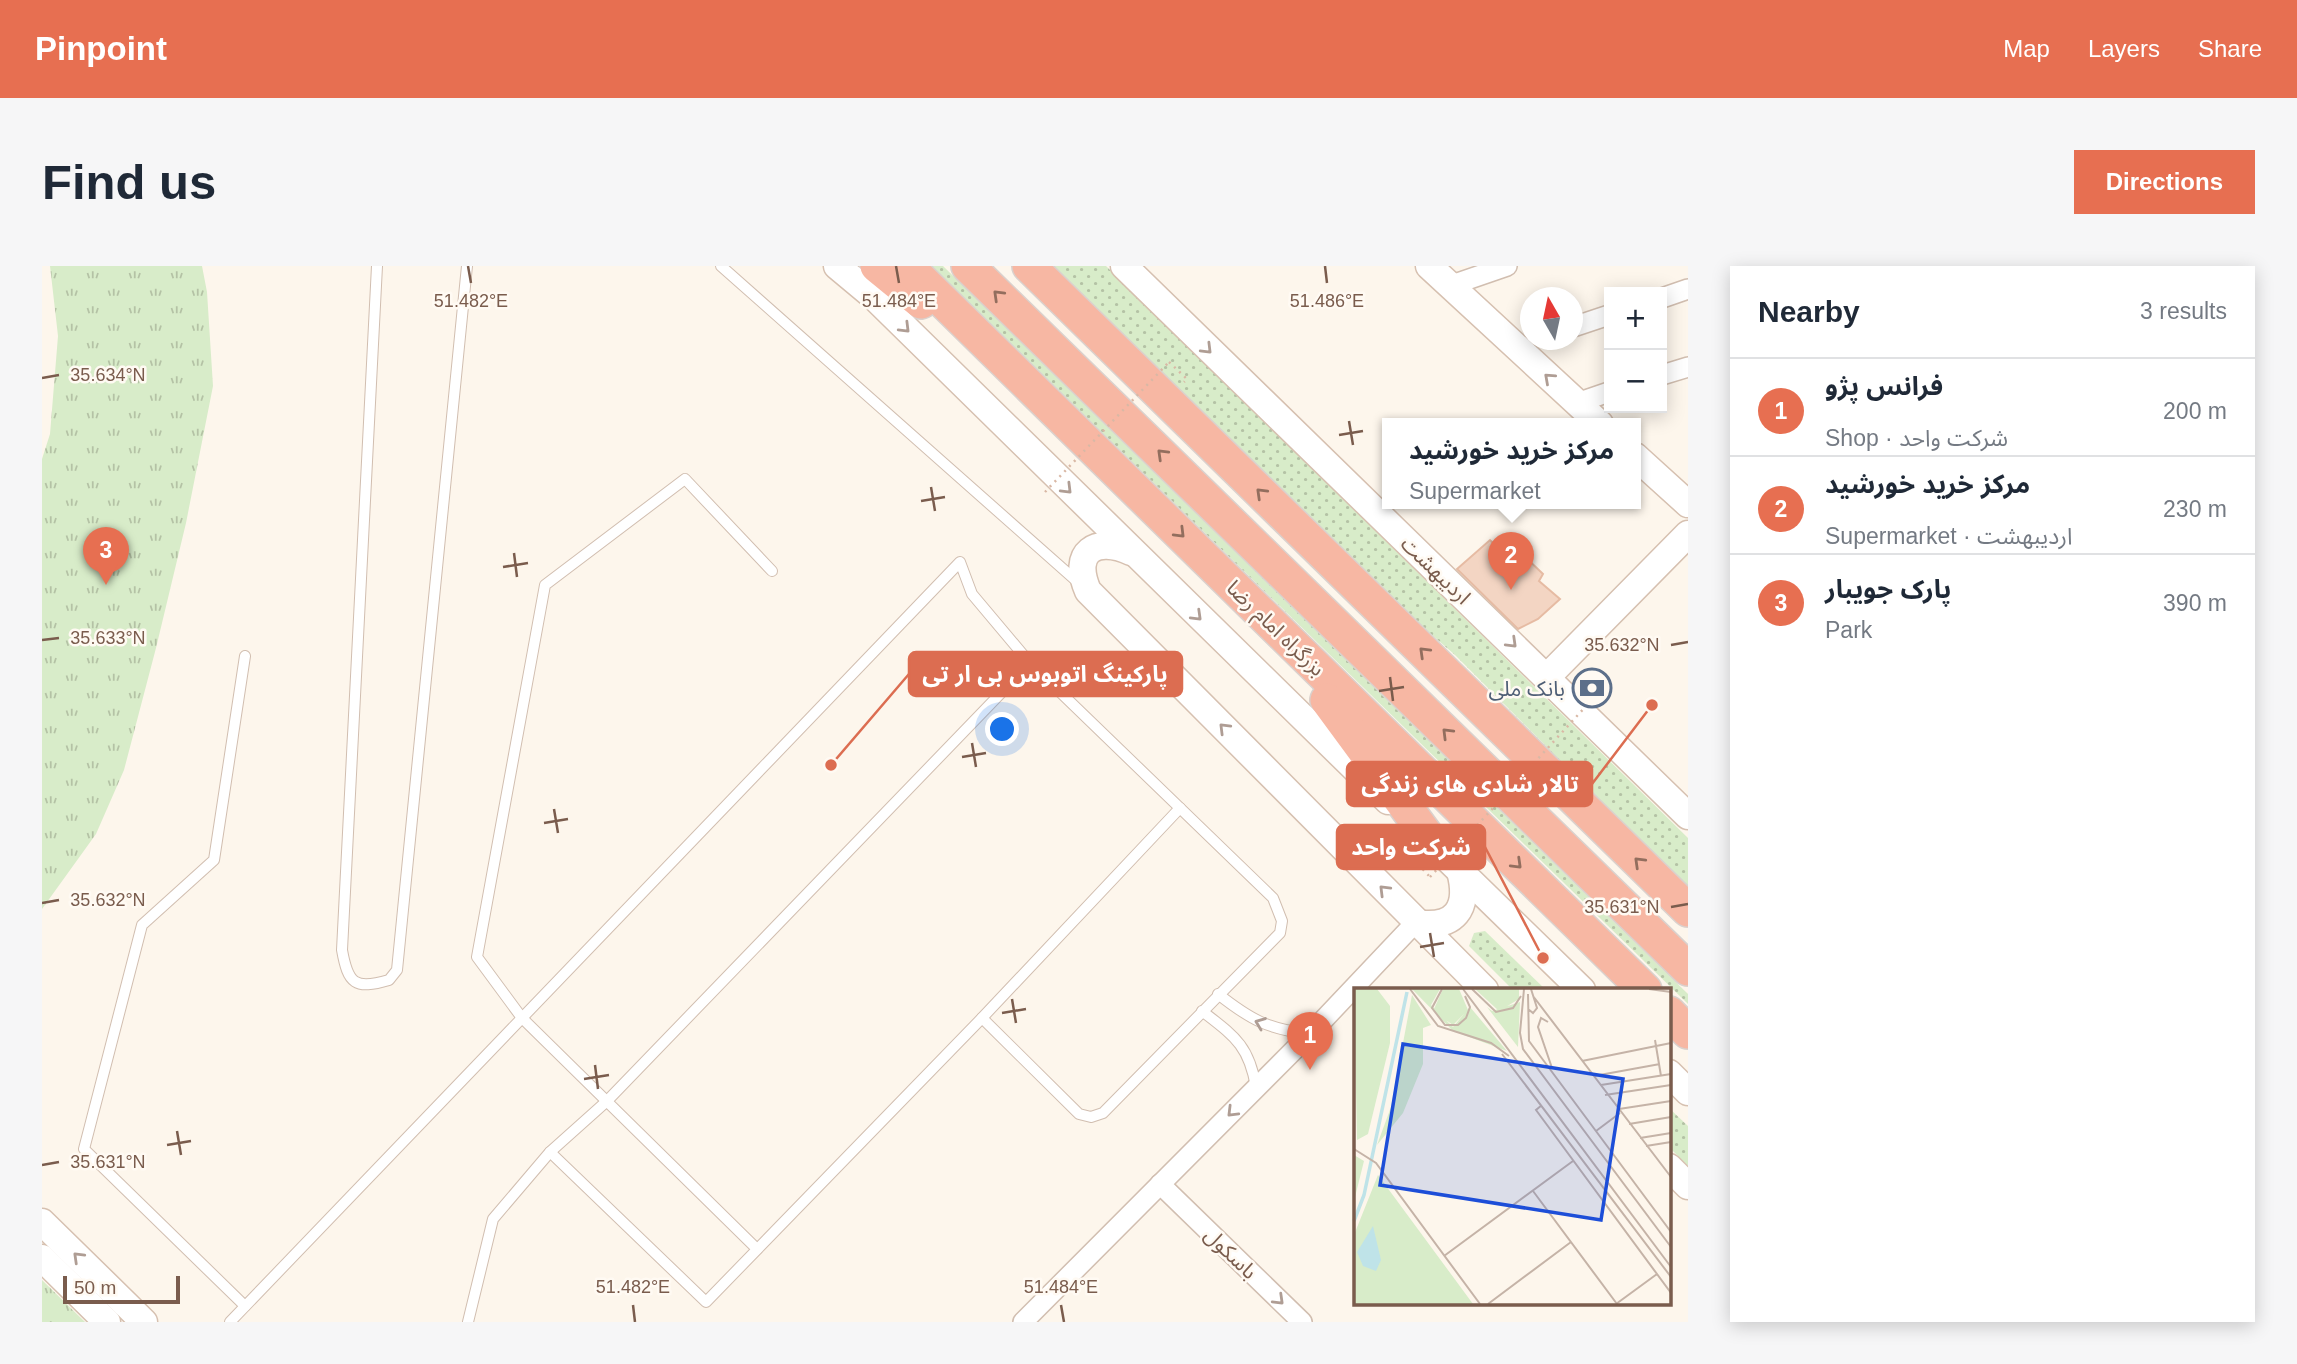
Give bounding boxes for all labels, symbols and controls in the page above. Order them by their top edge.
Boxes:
text: Pinpoint [35,30,167,67]
text: Map [2003,35,2050,62]
text: Layers [2088,35,2160,62]
text: Share [2198,35,2262,62]
button: Directions [2074,150,2255,214]
text: Find us [42,155,216,209]
north arrow [1520,287,1583,350]
map controls [1604,287,1667,413]
button: + [1604,287,1667,350]
text: 51.482°E [434,291,508,311]
text: 51.484°E [862,291,936,311]
one-way arrow [994,291,1007,304]
text: 51.486°E [1290,291,1364,311]
text: Nearby [1758,295,1860,328]
text: 3 results [2140,298,2227,324]
one-way arrow [897,320,910,333]
one-way arrow [1199,341,1211,353]
button: − [1604,350,1667,413]
text: 35.634°N [70,365,146,385]
text: فرانس پژو [1825,371,1943,401]
one-way arrow [1544,374,1557,386]
text: 1 [1775,398,1787,424]
text: 200 m [2163,398,2227,424]
popup [1382,418,1641,509]
text: Shop · شرکت واحد [1825,425,2008,451]
text: مرکز خرید خورشید [1409,435,1614,465]
one-way arrow [1157,449,1170,462]
text: مرکز خرید خورشید [1825,469,2030,499]
text: Supermarket [1409,478,1541,504]
one-way arrow [1059,480,1072,493]
one-way arrow [1256,488,1269,501]
text: 2 [1775,496,1787,522]
text: 230 m [2163,496,2227,522]
text: Supermarket · اردیبهشت [1825,523,2072,549]
one-way arrow [1172,525,1184,537]
pin: 3 [83,527,129,585]
street label: اردیبهشت [1396,531,1475,609]
pin: 2 [1488,532,1534,590]
text: پارک جویبار [1825,574,1951,604]
street label: بزرگراه امام رضا [1219,576,1330,684]
text: 3 [1775,590,1787,616]
text: 390 m [2163,590,2227,616]
one-way arrow [1189,608,1202,621]
text: Park [1825,617,1872,643]
text: 35.633°N [70,628,146,648]
one-way arrow [1503,635,1516,648]
text: 35.632°N [1584,635,1660,655]
one-way arrow [1419,647,1432,660]
callout: پارکینگ اتوبوس بی ار تی [909,652,1182,696]
text: پارکینگ اتوبوس بی ار تی [922,661,1168,690]
bank icon: بانک ملی [1571,667,1613,709]
place label: بانک ملی [1489,677,1565,701]
your location [985,712,1019,746]
one-way arrow [1219,724,1232,737]
one-way arrow [1442,728,1455,741]
callout: تالار شادی های زندگی [1347,762,1592,806]
text: تالار شادی های زندگی [1361,771,1579,798]
callout: شرکت واحد [1337,825,1485,869]
text: شرکت واحد [1351,834,1471,861]
one-way arrow [1509,856,1522,869]
one-way arrow [1634,858,1647,871]
one-way arrow [1379,886,1392,899]
text: 35.632°N [70,890,146,910]
text: 35.631°N [1584,897,1660,917]
inset map [1354,988,1671,1304]
pin: 1 [1287,1012,1333,1070]
one-way arrow [1254,1017,1267,1031]
one-way arrow [1227,1104,1240,1117]
text: 35.631°N [70,1152,146,1172]
street label: باسکول [1200,1223,1262,1284]
one-way arrow [74,1253,86,1265]
scale bar [63,1273,180,1305]
text: 50 m [74,1277,116,1298]
text: 51.482°E [596,1277,670,1297]
text: 51.484°E [1024,1277,1098,1297]
one-way arrow [1271,1291,1284,1304]

